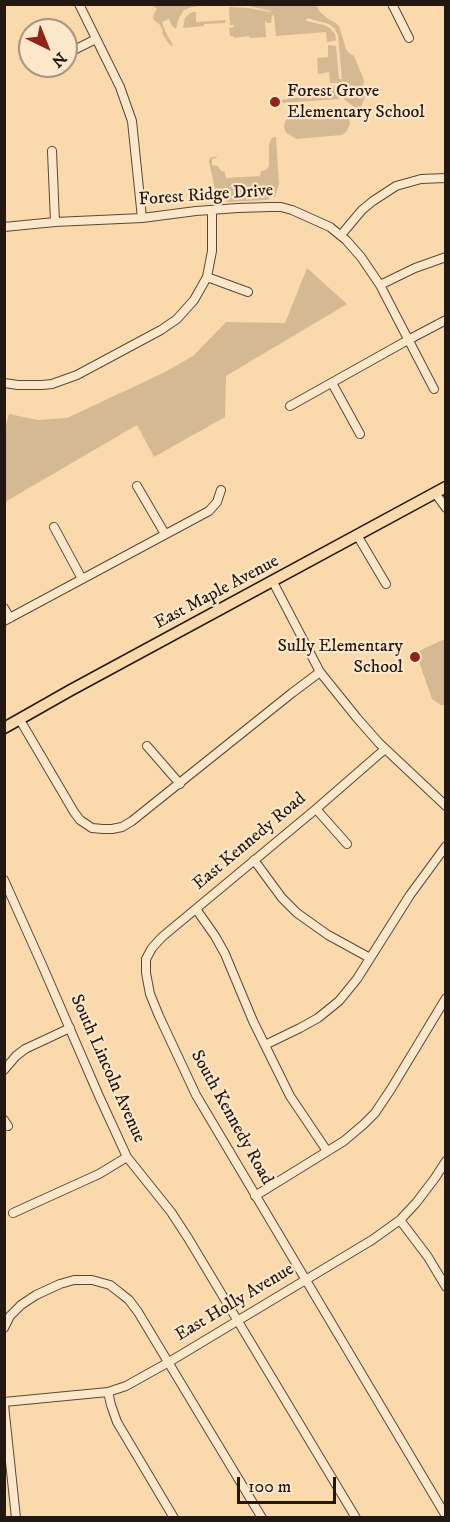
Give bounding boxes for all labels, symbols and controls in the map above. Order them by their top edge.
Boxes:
north arrow [18,18,78,78]
text: N [47,48,71,71]
place label: Forest Grove Elementary School [287,81,425,124]
marker: Forest Grove Elementary School [268,95,282,109]
street label: Forest Ridge Drive [138,181,274,211]
street label: East Maple Avenue [151,551,283,635]
place label: Sully Elementary School [277,636,403,678]
marker: Sully Elementary School [408,650,422,664]
street label: East Kennedy Road [189,789,311,895]
street label: South Lincoln Avenue [65,992,149,1146]
street label: South Kennedy Road [185,1047,277,1189]
street label: East Holly Avenue [172,1259,298,1347]
scale bar [240,1465,339,1503]
text: 100 m [248,1476,291,1498]

